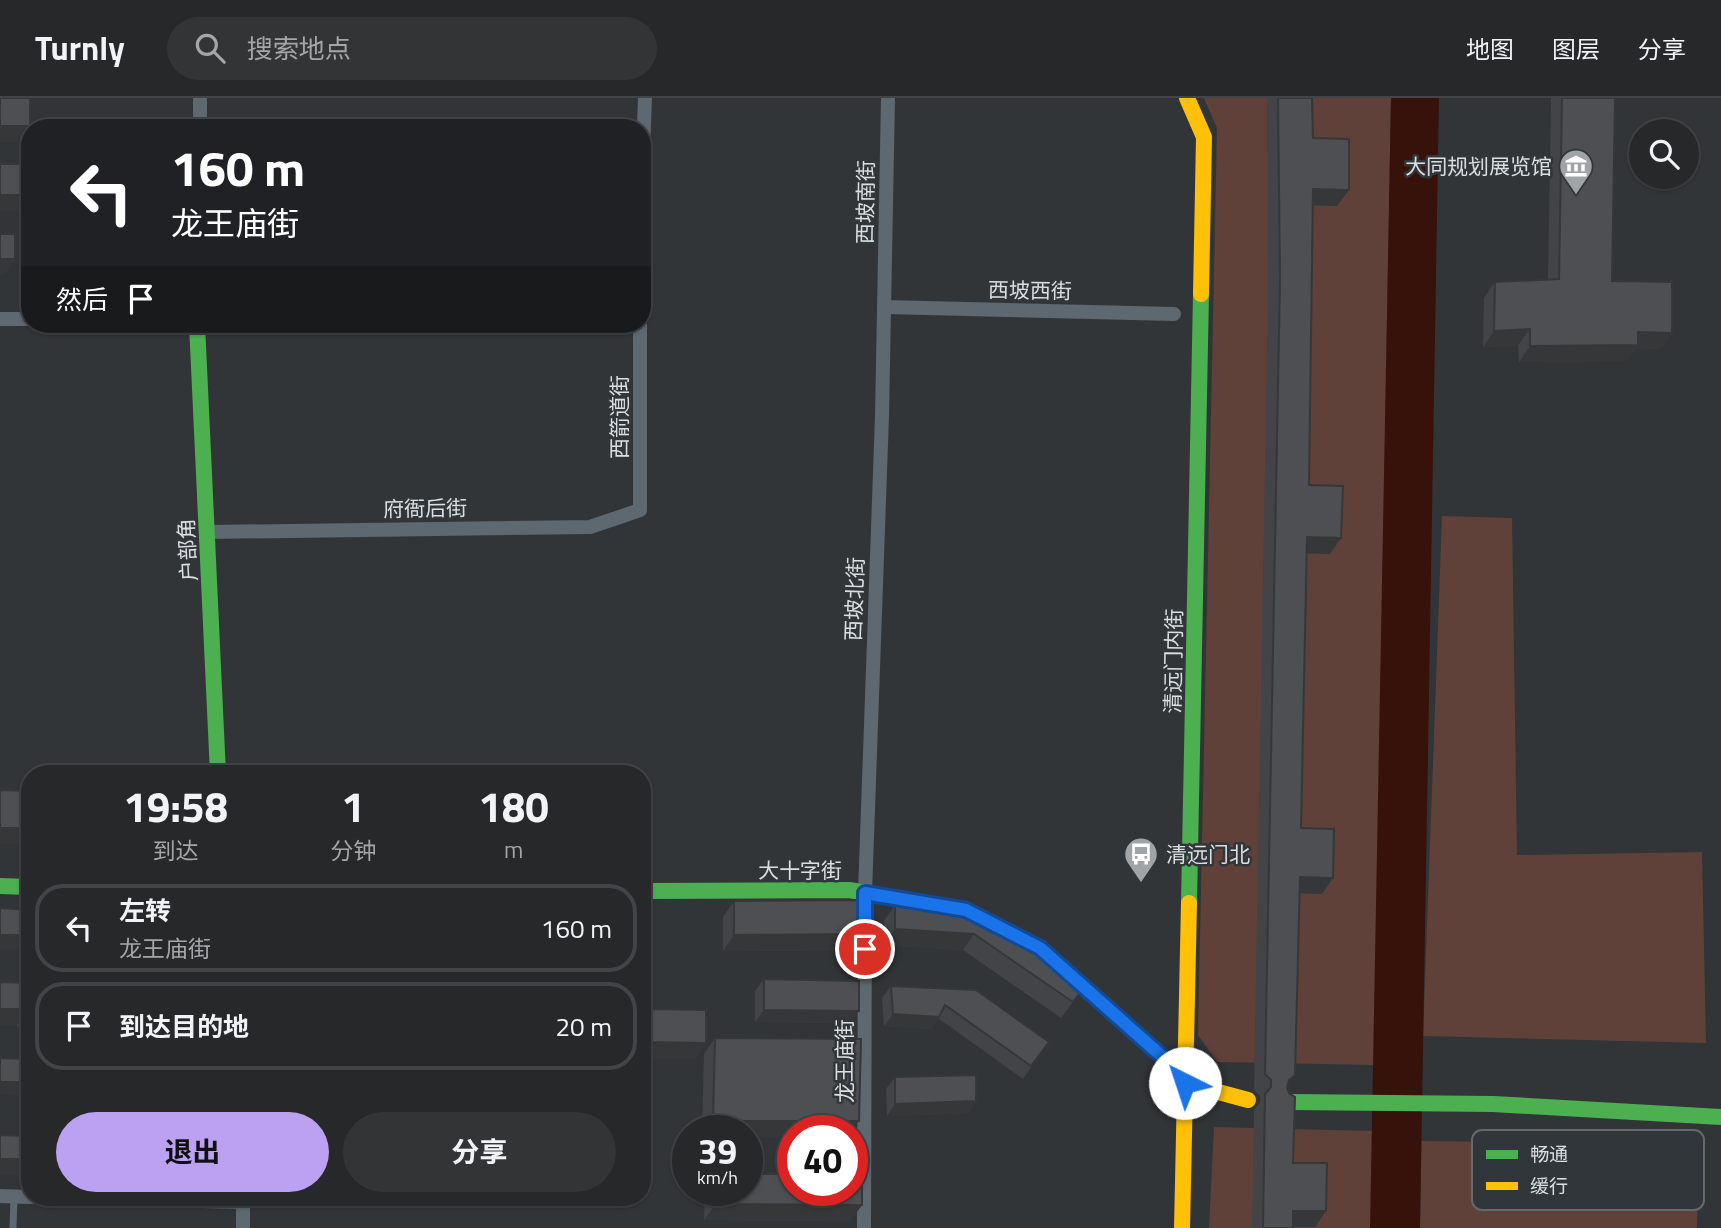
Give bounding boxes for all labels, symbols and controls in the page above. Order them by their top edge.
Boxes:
search box [167,17,657,80]
text: Turnly [35,23,125,73]
icon: search [191,29,229,67]
text: 搜索地点 [247,29,351,68]
text: 地图 [1466,31,1514,67]
text: 图层 [1552,31,1600,67]
text: 分享 [1638,31,1686,67]
map controls [1629,119,1699,189]
button: search [1629,119,1699,189]
text: 160 m [171,130,305,205]
icon: left [56,147,147,238]
museum icon: 大同规划展览馆 [1557,147,1595,196]
place label: 大同规划展览馆 [1405,150,1552,182]
street label: 西坡南街 [848,160,882,244]
text: 龙王庙街 [171,199,299,247]
street label: 西坡西街 [988,273,1072,307]
text: 然后 [56,280,108,319]
icon: arrive [122,280,160,318]
street label: 西箭道街 [603,375,635,459]
street label: 府衙后街 [383,491,467,525]
street label: 户部角 [169,518,205,582]
street label: 西坡北街 [837,556,871,642]
street label: 清远门内街 [1156,608,1190,714]
text: 19:58 [123,774,228,838]
text: 1 [341,774,365,838]
text: 180 [478,774,549,838]
text: m [504,832,523,867]
text: 到达 [153,833,199,868]
text: 分钟 [330,833,376,868]
bus stop icon: 清远门北 [1122,835,1160,884]
place label: 清远门北 [1166,838,1250,870]
street label: 大十字街 [758,854,842,886]
text: 左转 [119,891,171,930]
icon: left [60,909,98,947]
text: 160 m [541,909,612,948]
pin [835,919,895,979]
icon: arrive [846,930,884,968]
text: 龙王庙街 [119,931,211,966]
icon: arrive [60,1007,98,1045]
text: 到达目的地 [119,1007,249,1046]
text: 20 m [555,1007,612,1046]
street label: 龙王庙街 [828,1019,860,1103]
position arrow [1148,1046,1222,1120]
button: 退出 [56,1112,329,1192]
button: 分享 [343,1112,616,1192]
speed limit sign: 40 [777,1115,868,1206]
text: 39 [698,1124,737,1178]
legend [1472,1130,1704,1210]
text: 畅通 [1530,1139,1568,1168]
text: km/h [697,1164,738,1191]
text: 缓行 [1530,1171,1568,1200]

